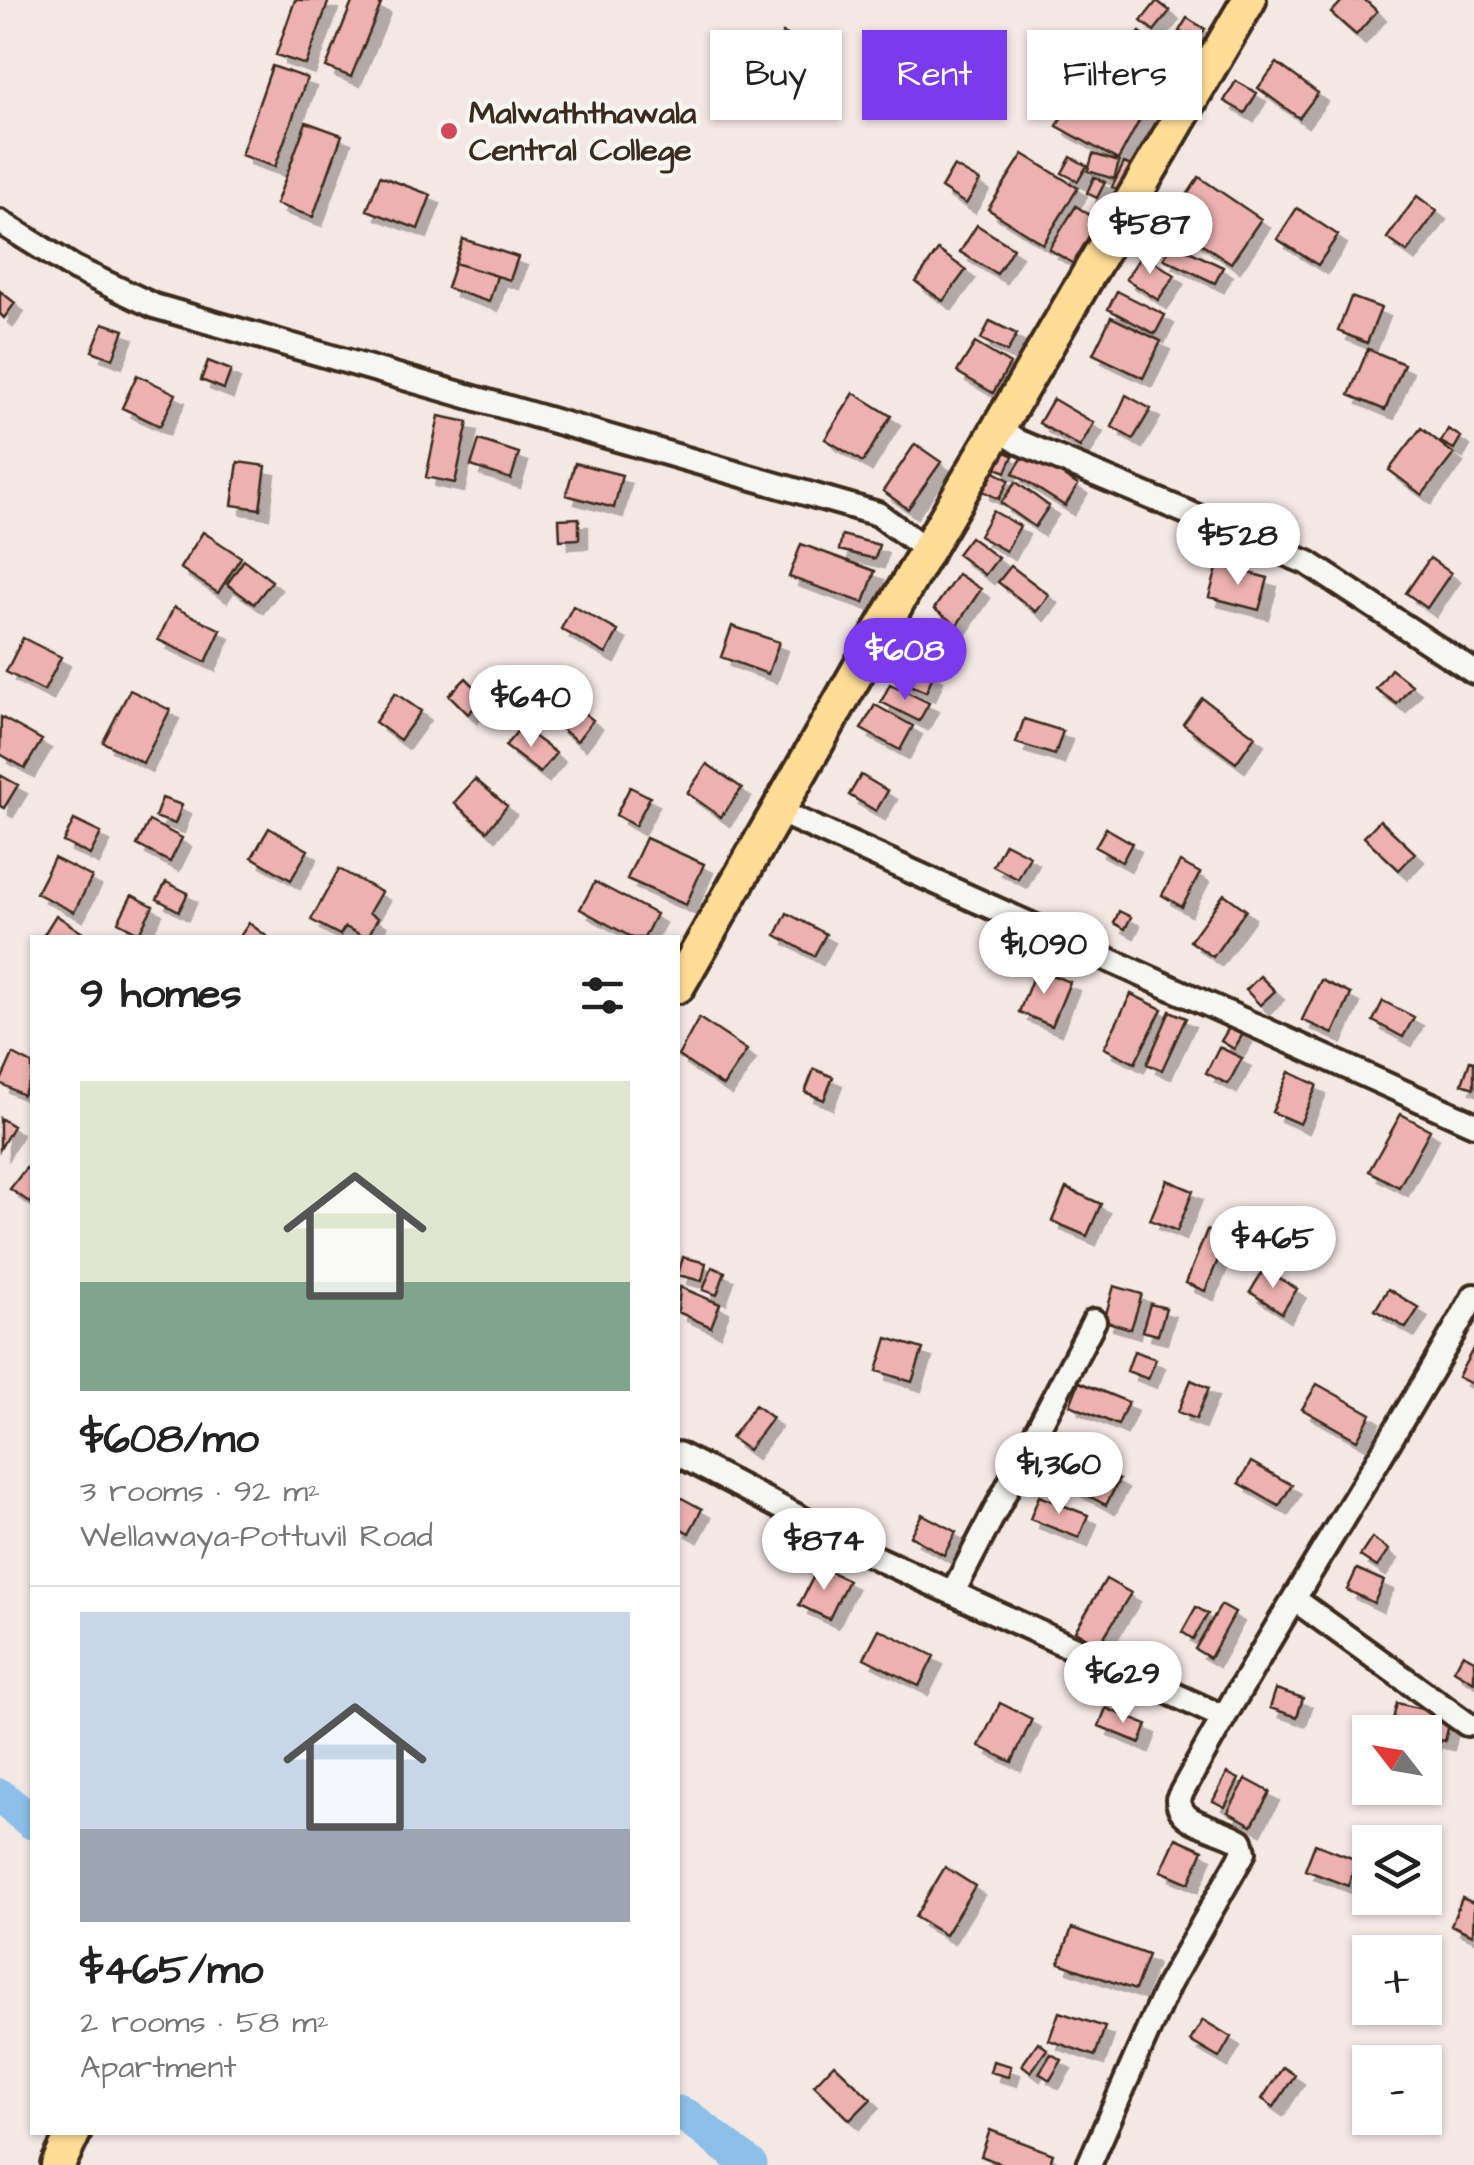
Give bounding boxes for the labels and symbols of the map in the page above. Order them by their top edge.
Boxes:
place label: Malwaththawala Central College [469,91,697,174]
marker: Malwaththawala Central College [438,120,460,142]
pin: $587 [1091,192,1209,277]
pin: $528 [1179,503,1297,588]
pin: $608 [846,618,964,703]
pin: $640 [472,665,590,750]
pin: $1,090 [963,912,1125,997]
pin: $465 [1214,1206,1332,1291]
pin: $1,360 [978,1432,1140,1517]
pin: $874 [765,1508,883,1593]
pin: $629 [1064,1641,1182,1726]
north arrow [1352,1715,1442,1805]

